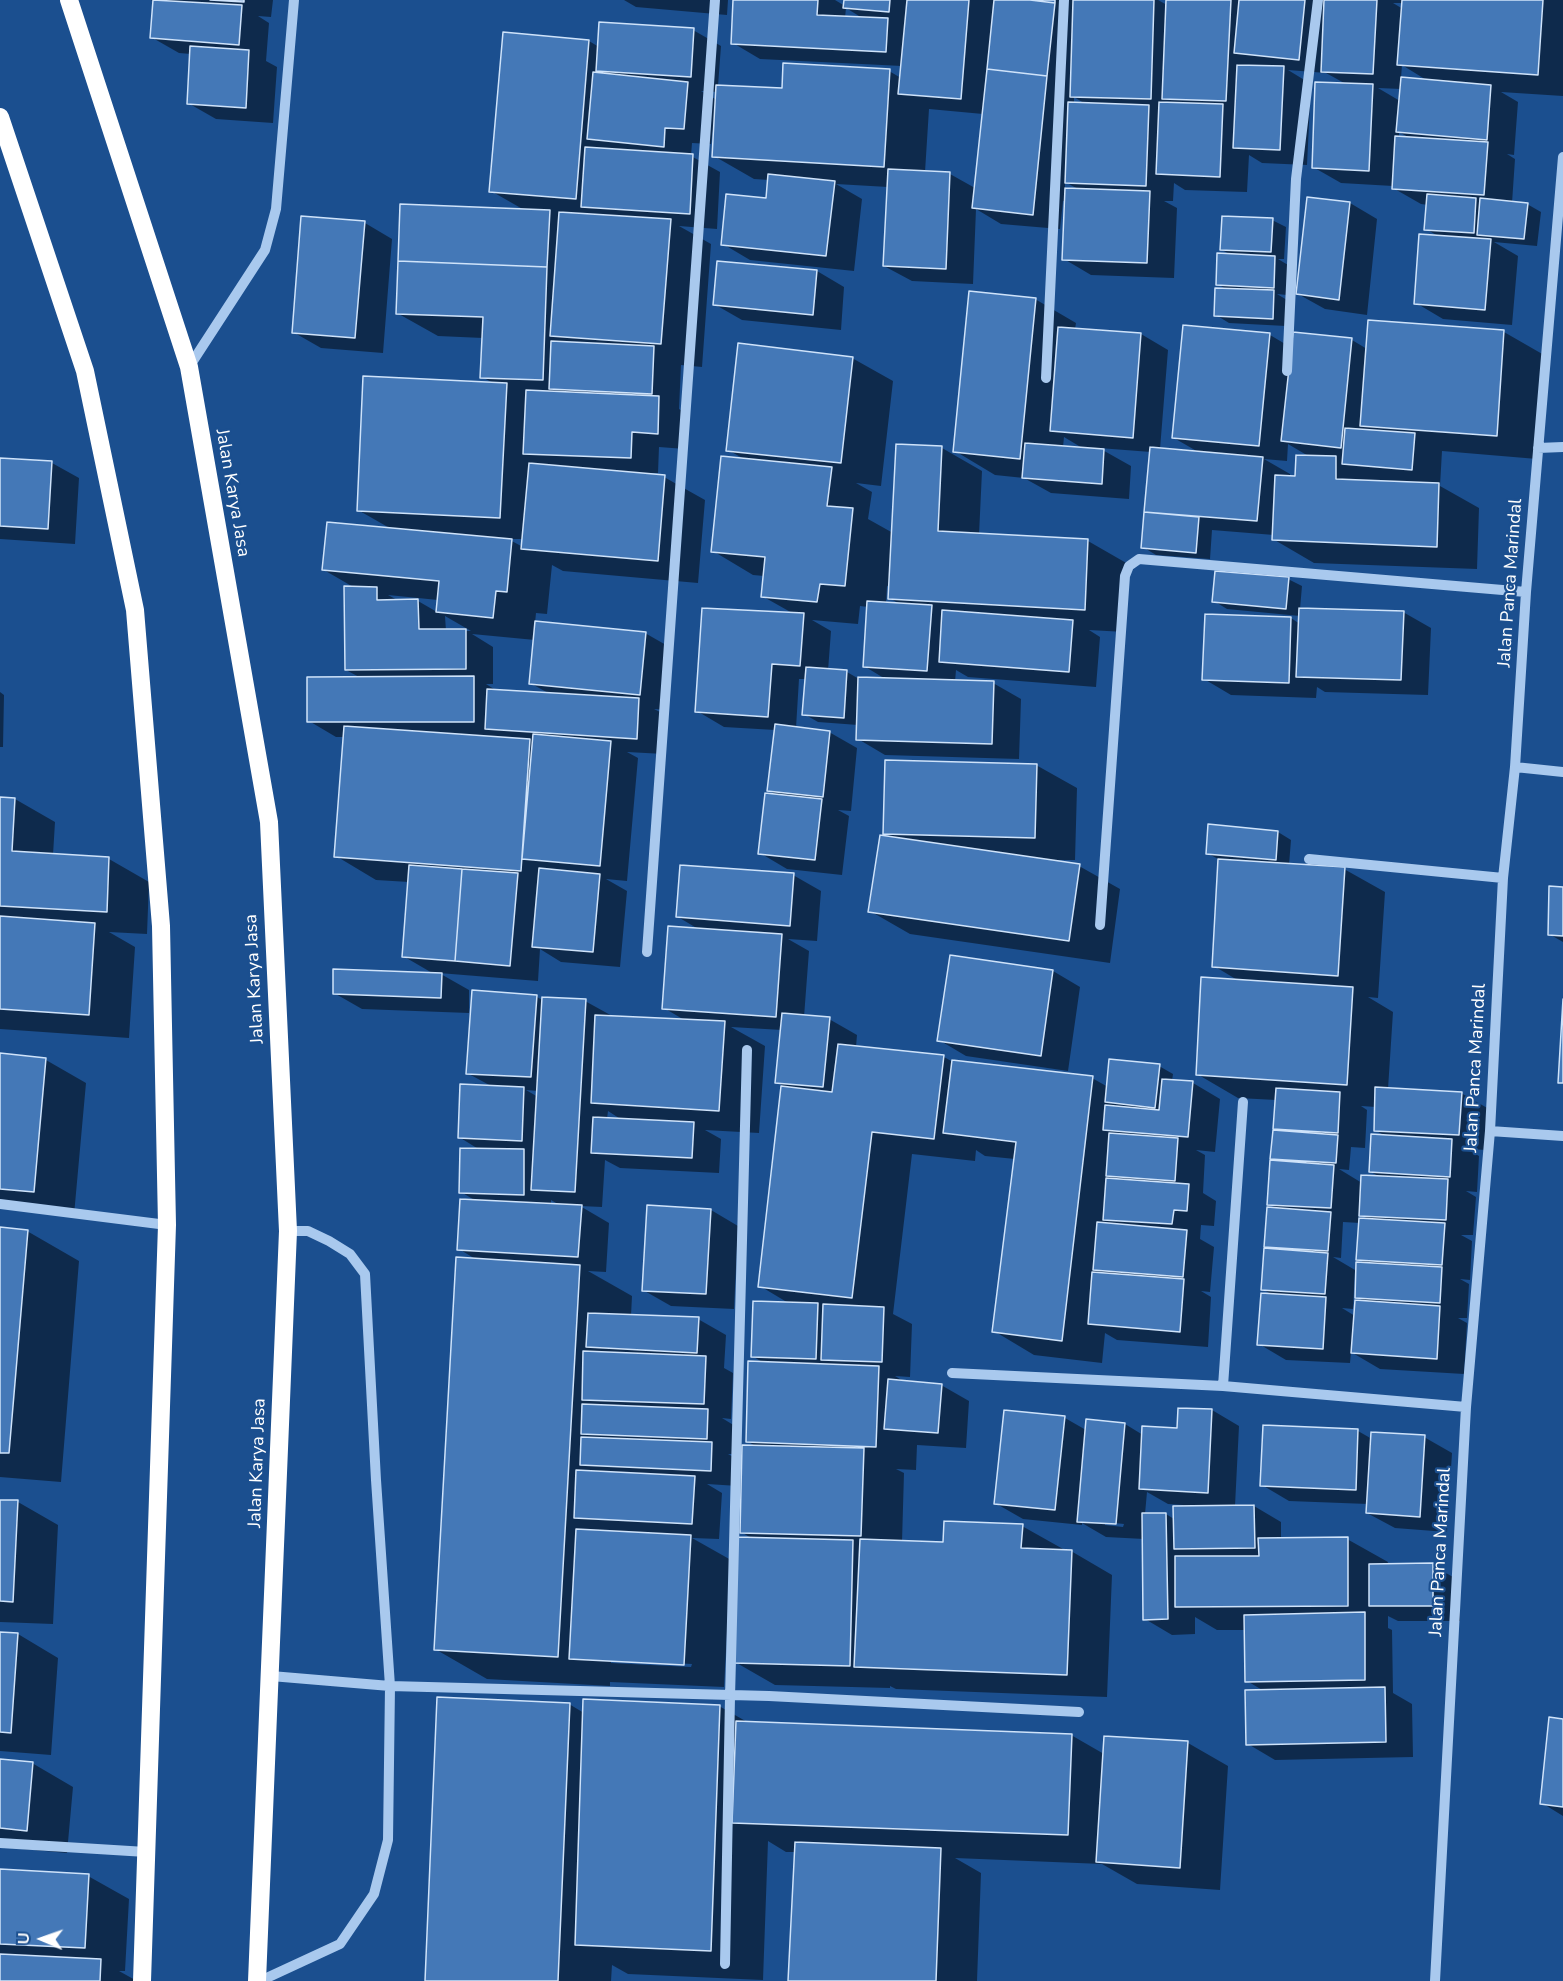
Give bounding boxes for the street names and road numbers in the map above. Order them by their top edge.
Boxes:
street label: Jalan Karya Jasa [210,427,254,559]
street label: Jalan Panca Marindal [1494,498,1528,668]
street label: Jalan Karya Jasa [241,914,269,1044]
street label: Jalan Panca Marindal [1461,983,1491,1153]
street label: Jalan Karya Jasa [245,1398,271,1528]
street label: Jalan Panca Marindal [1426,1467,1456,1637]

